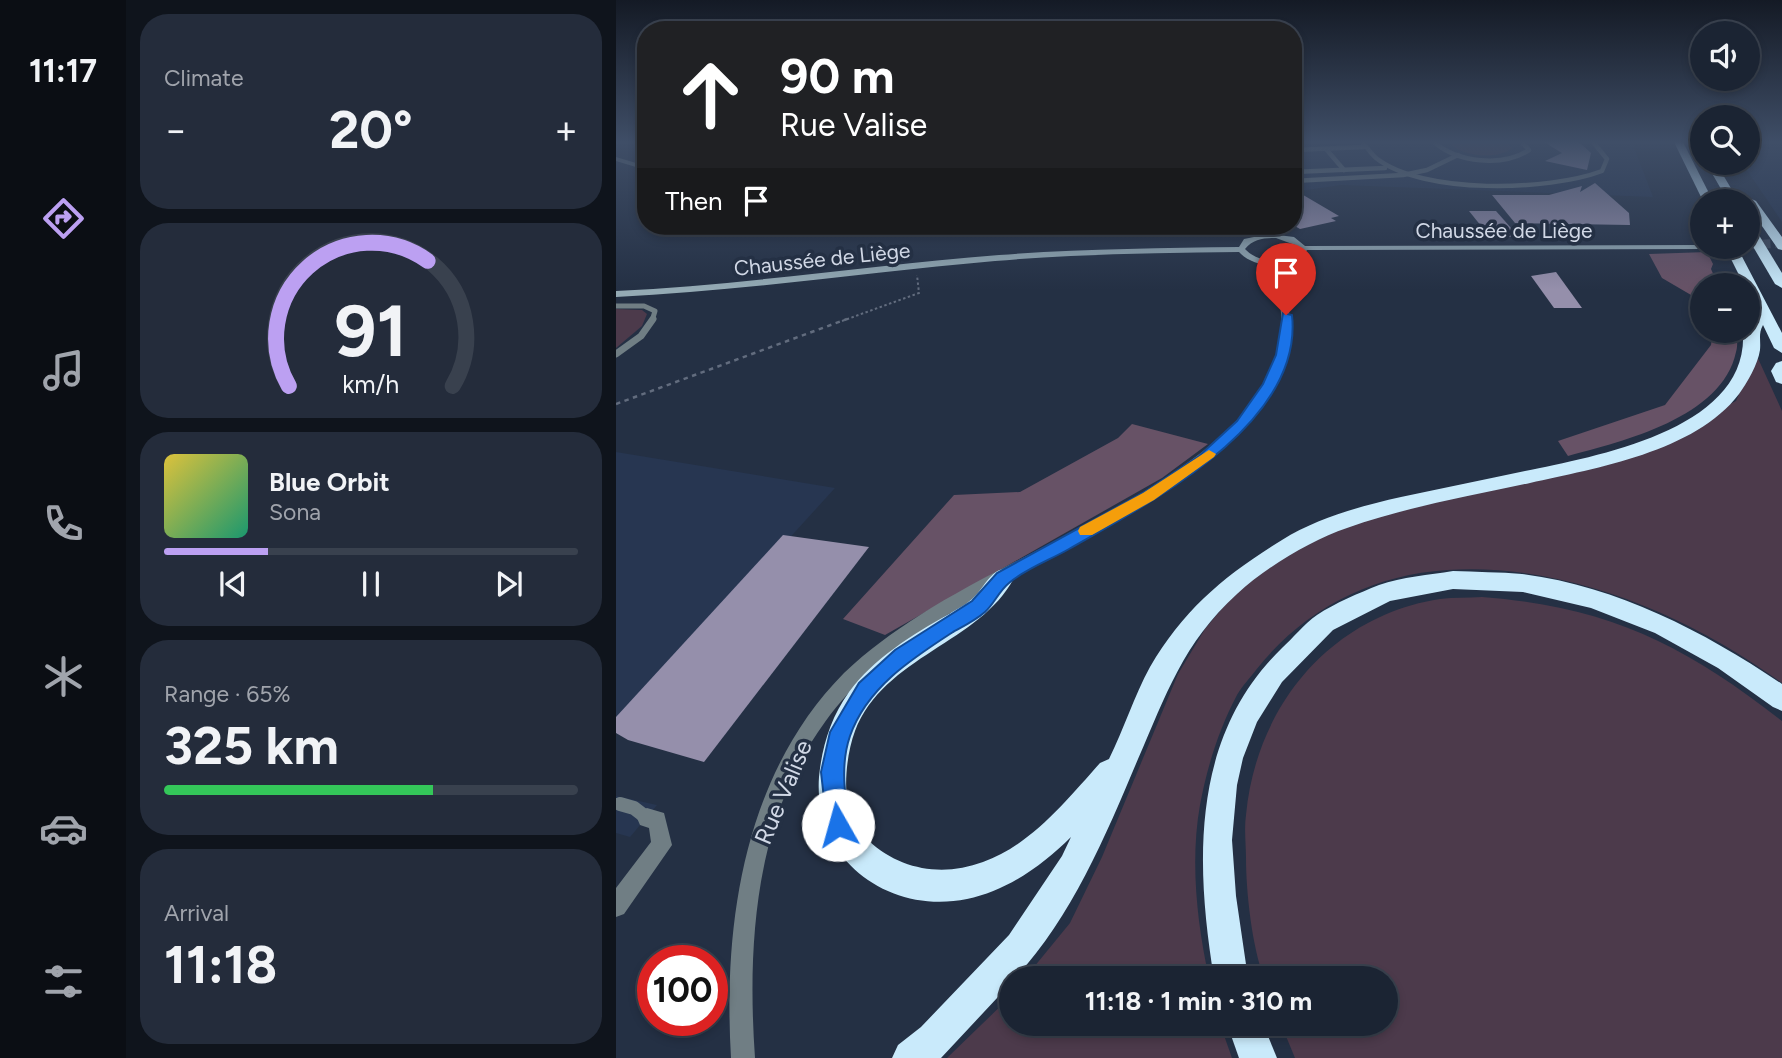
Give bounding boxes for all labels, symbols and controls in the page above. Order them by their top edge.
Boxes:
map controls [1690,21,1760,343]
button: sound [1690,21,1760,91]
text: 90 m [780,46,895,105]
icon: ahead [665,49,756,140]
text: 11:17 [29,52,97,90]
text: Climate [164,64,243,92]
text: 20° [329,99,413,161]
button: search [1690,105,1760,175]
text: Rue Valise [780,106,927,144]
text: − [164,107,188,153]
text: + [554,107,578,153]
icon: arrive [737,182,775,220]
text: Then [665,185,723,217]
button: + [1690,189,1760,259]
icon: directions [39,194,88,243]
street label: Chaussée de Liège [1415,218,1593,243]
street label: Chaussée de Liège [733,237,911,281]
pin [1256,243,1316,315]
icon: arrive [1267,254,1305,292]
button: − [1690,273,1760,343]
text: 91 [335,288,407,375]
icon: music [39,346,88,395]
text: km/h [342,369,400,399]
text: Blue Orbit [269,466,390,498]
text: Sona [269,498,321,526]
icon: phone [39,499,88,548]
icon: previous [214,565,252,603]
icon: pause [352,565,390,603]
icon: next [490,565,528,603]
icon: climate [39,652,88,701]
text: Range · 65% [164,680,291,708]
text: 325 km [164,715,339,777]
street label: Rue Valise [748,735,818,849]
position arrow [801,788,875,862]
icon: car [39,804,88,853]
text: Arrival [164,899,229,927]
text: 11:18 [164,934,277,996]
speed limit sign: 100 [637,945,728,1036]
icon: filters [39,957,88,1006]
text: 11:18 · 1 min · 310 m [1085,985,1312,1017]

